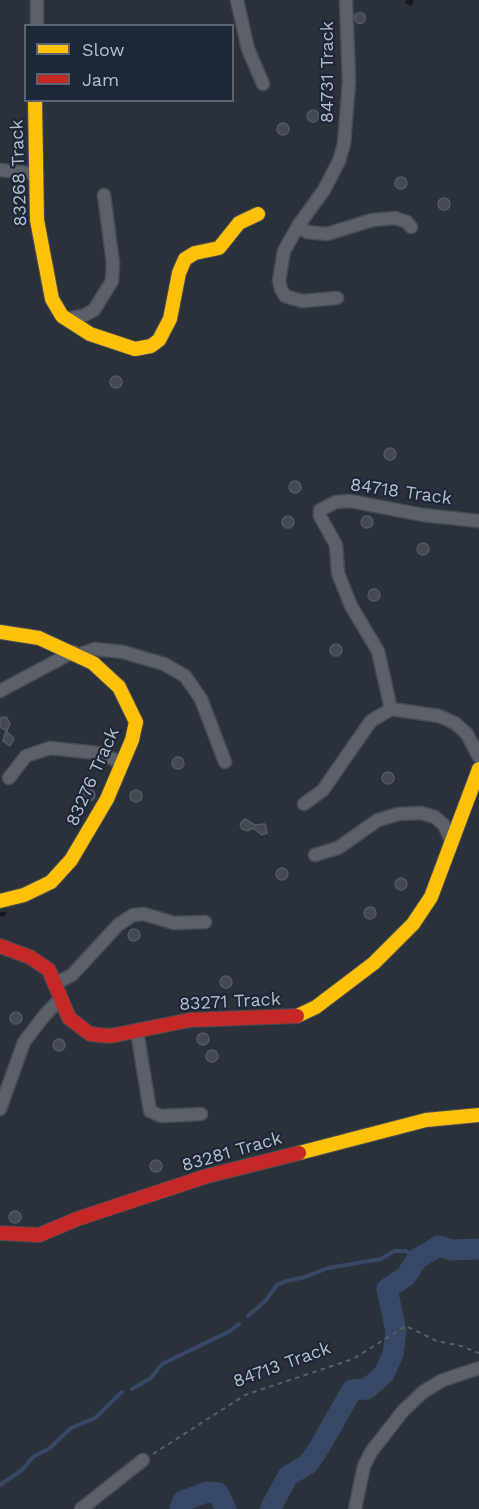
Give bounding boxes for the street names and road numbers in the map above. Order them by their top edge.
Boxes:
street label: 84731 Track [317,21,339,123]
street label: 83268 Track [6,119,32,227]
street label: 84718 Track [349,474,453,510]
street label: 83276 Track [62,724,124,830]
street label: 83271 Track [179,989,281,1015]
street label: 83281 Track [179,1127,285,1177]
street label: 84713 Track [230,1337,334,1393]

